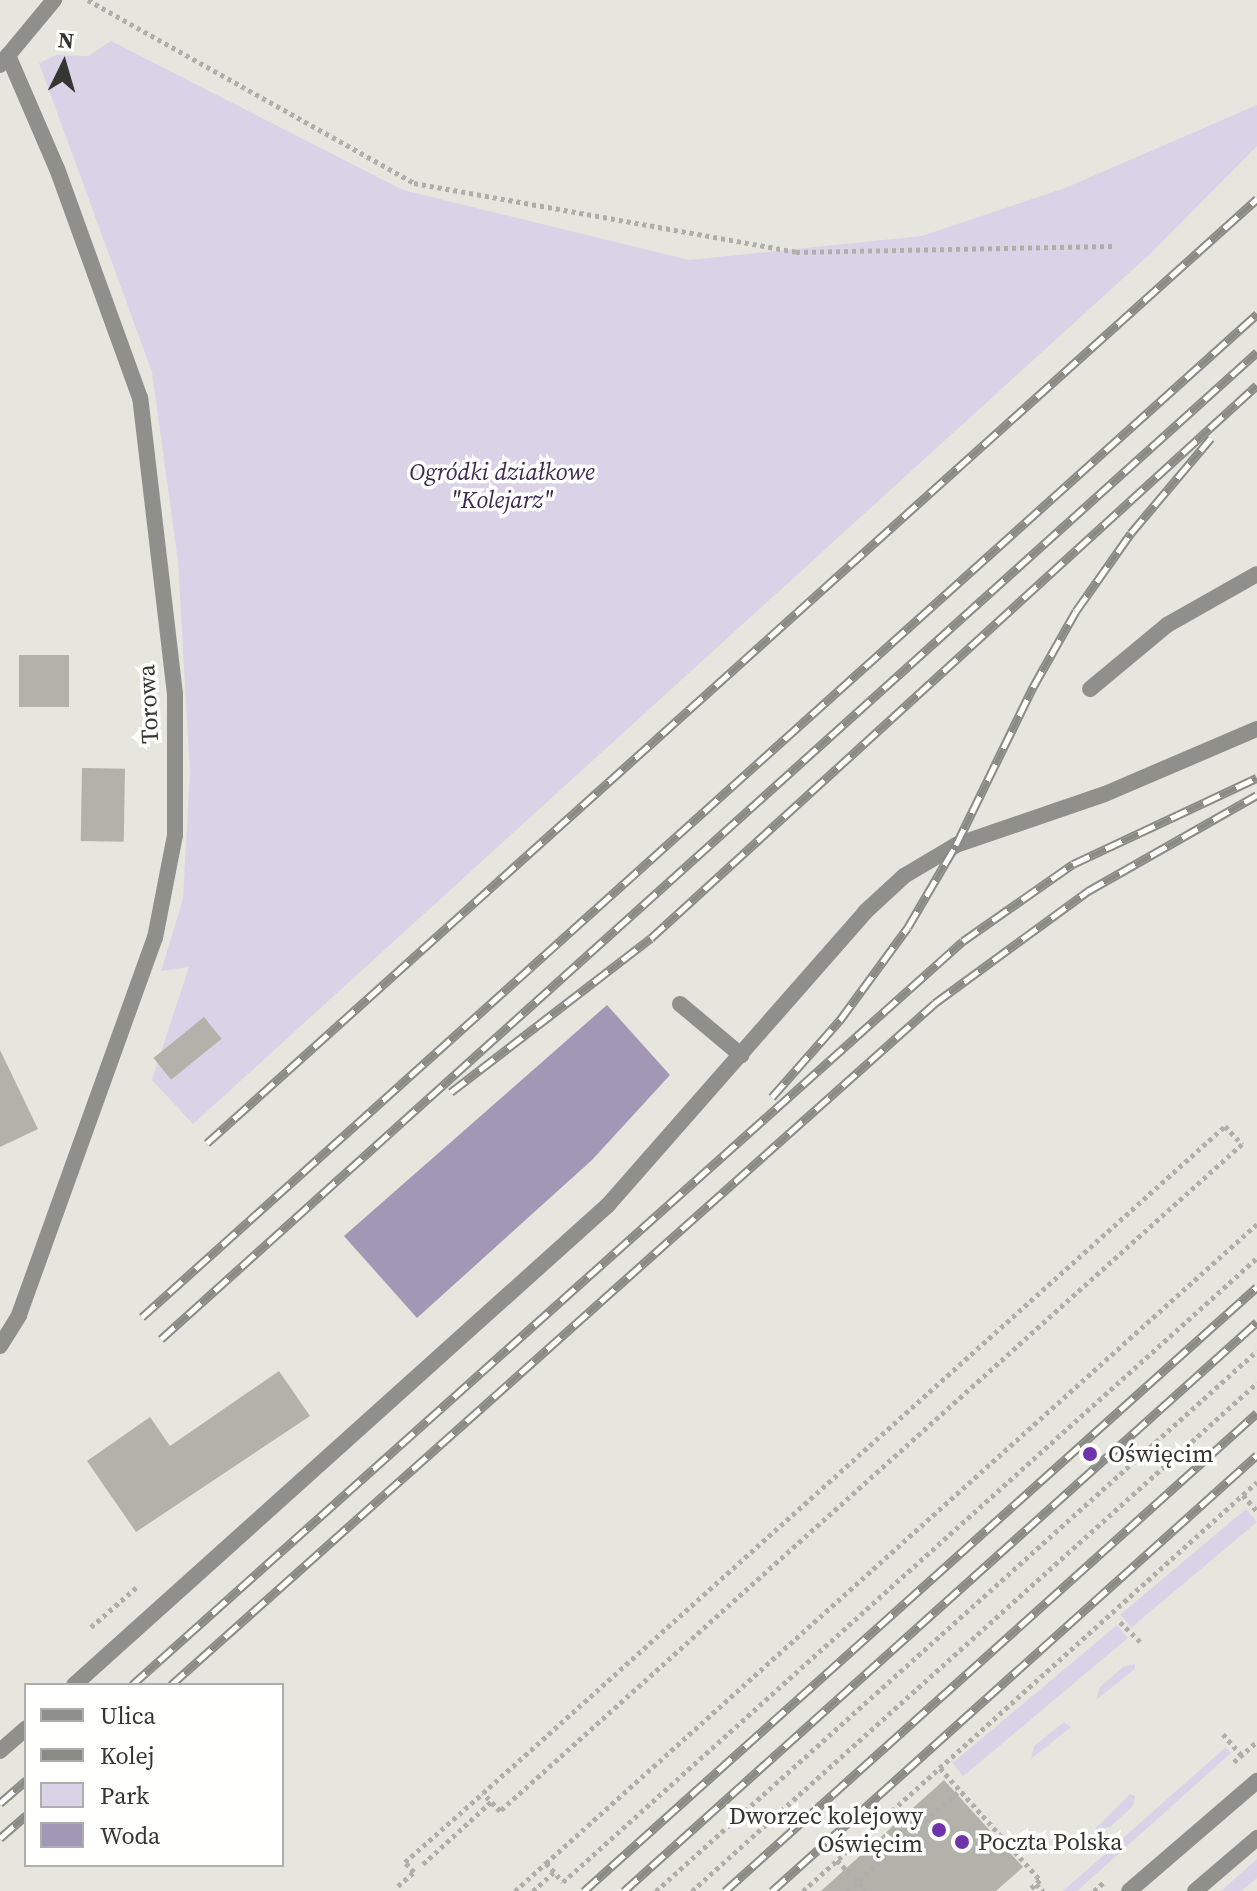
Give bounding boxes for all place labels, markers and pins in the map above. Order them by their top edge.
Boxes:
place label: Oświęcim [1108,1440,1214,1468]
marker: Oświęcim [1079,1443,1101,1465]
place label: Dworzec kolejowy Oświęcim [729,1802,923,1858]
marker: Dworzec kolejowy Oświęcim [930,1821,948,1839]
place label: Poczta Polska [978,1828,1122,1856]
marker: Poczta Polska [953,1833,971,1851]

